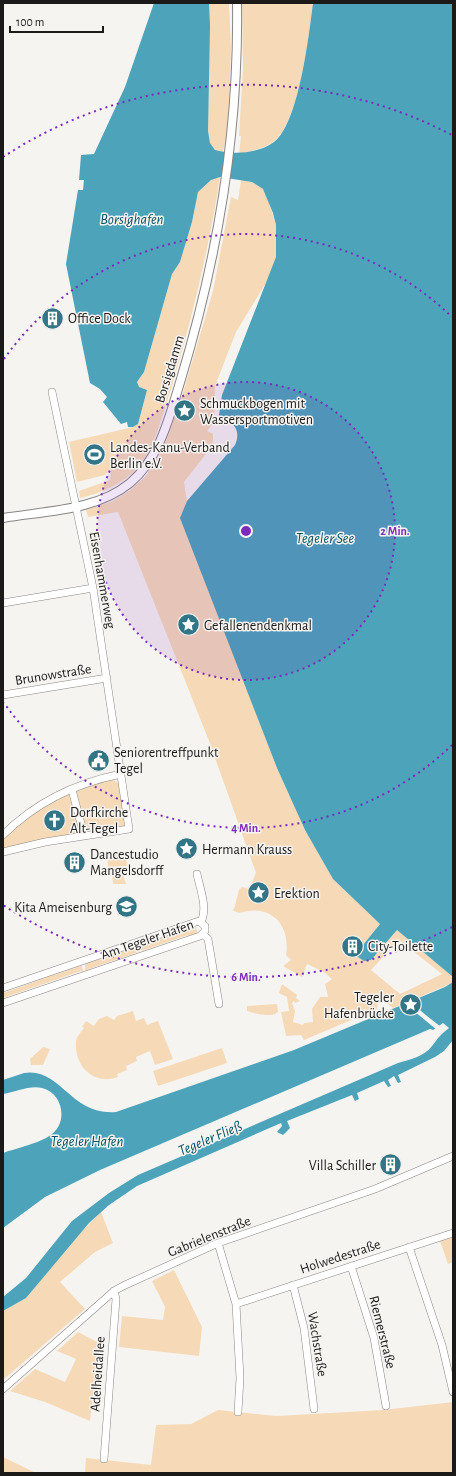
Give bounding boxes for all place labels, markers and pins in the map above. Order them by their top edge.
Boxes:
building icon: Office Dock [40,305,66,331]
place label: Office Dock [68,312,131,326]
place label: Schmuckbogen mit Wassersportmotiven [200,397,313,427]
place icon: Schmuckbogen mit Wassersportmotiven [171,398,197,424]
place label: Landes-Kanu-Verband Berlin e.V. [110,441,230,471]
sports icon: Landes-Kanu-Verband Berlin e.V. [82,442,108,468]
centre of rings [239,524,253,538]
place icon: Gefallenendenkmal [176,612,202,638]
place label: Gefallenendenkmal [204,619,312,633]
place label: Seniorentreffpunkt Tegel [114,746,219,776]
public building icon: Seniorentreffpunkt Tegel [86,747,112,773]
place label: Dorfkirche Alt-Tegel [70,806,128,836]
church icon: Dorfkirche Alt-Tegel [41,807,67,833]
place icon: Hermann Krauss [174,836,200,862]
place label: Hermann Krauss [202,843,292,857]
place label: Dancestudio Mangelsdorff [90,848,164,878]
building icon: Dancestudio Mangelsdorff [61,849,87,875]
place icon: Erektion [246,880,272,906]
place label: Erektion [274,887,320,901]
school or university icon: Kita Ameisenburg [114,894,140,920]
place label: Kita Ameisenburg [14,901,112,915]
building icon: City-Toilette [340,933,366,959]
place label: City-Toilette [368,940,433,954]
place label: Tegeler Hafenbrücke [324,991,394,1021]
place icon: Tegeler Hafenbrücke [397,992,423,1018]
building icon: Villa Schiller [378,1152,404,1178]
place label: Villa Schiller [309,1159,376,1173]

